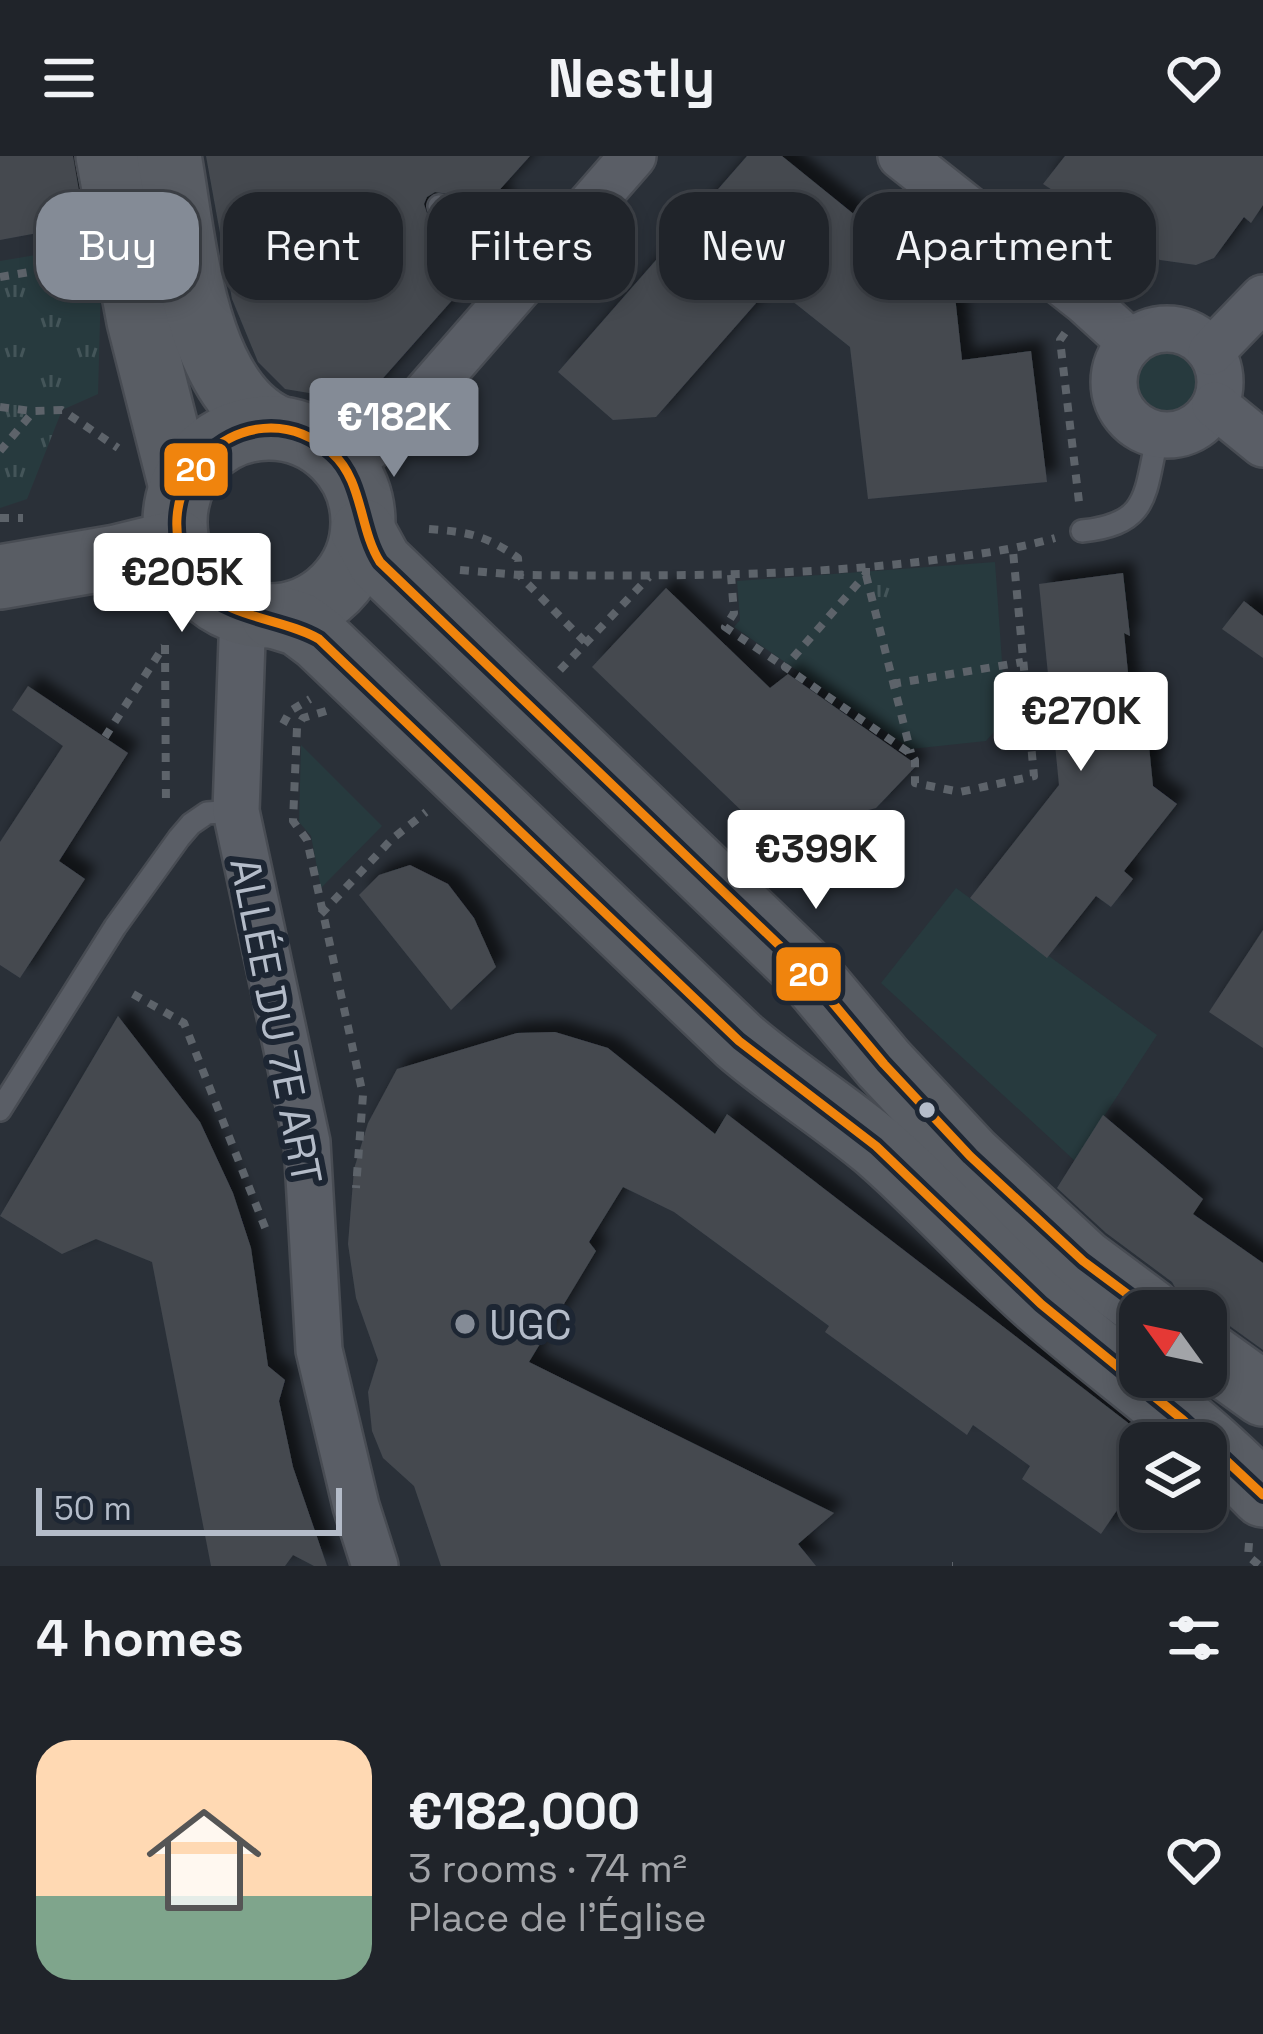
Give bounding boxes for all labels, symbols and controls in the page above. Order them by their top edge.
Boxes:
text: Nestly [548,44,715,113]
icon: menu [36,45,102,111]
icon: heart [1161,45,1227,111]
chip: Buy [36,192,199,300]
chip: Rent [223,192,403,300]
chip: Filters [427,192,635,300]
chip: New [659,192,829,300]
chip: Apartment [853,192,1156,300]
pin: €182K [310,378,478,480]
text: €182K [336,392,452,441]
line badge: 20 [162,441,230,498]
text: 20 [176,449,217,491]
pin: €205K [98,533,266,635]
text: €205K [121,547,243,596]
pin: €270K [997,672,1165,774]
text: €270K [1021,686,1141,735]
pin: €399K [732,810,900,912]
text: €399K [755,824,877,873]
street label: ALLÉE DU 7E ART [218,853,334,1189]
line badge: 20 [774,945,843,1003]
text: 20 [789,954,830,996]
unlabelled marker [916,1099,938,1121]
north arrow [1119,1290,1227,1398]
map controls [1119,1290,1227,1530]
place label: UGC [489,1298,572,1351]
marker: UGC [452,1311,478,1337]
button: layers [1119,1422,1227,1530]
scale bar [36,1482,342,1535]
text: 50 m [54,1488,132,1530]
icon: filters [1161,1605,1227,1671]
text: 4 homes [36,1606,244,1671]
text: €182,000 [408,1779,640,1844]
icon: home [132,1788,276,1932]
icon: heart [1161,1827,1227,1893]
text: 3 rooms · 74 m² [408,1844,687,1893]
text: Place de l'Église [408,1893,707,1942]

